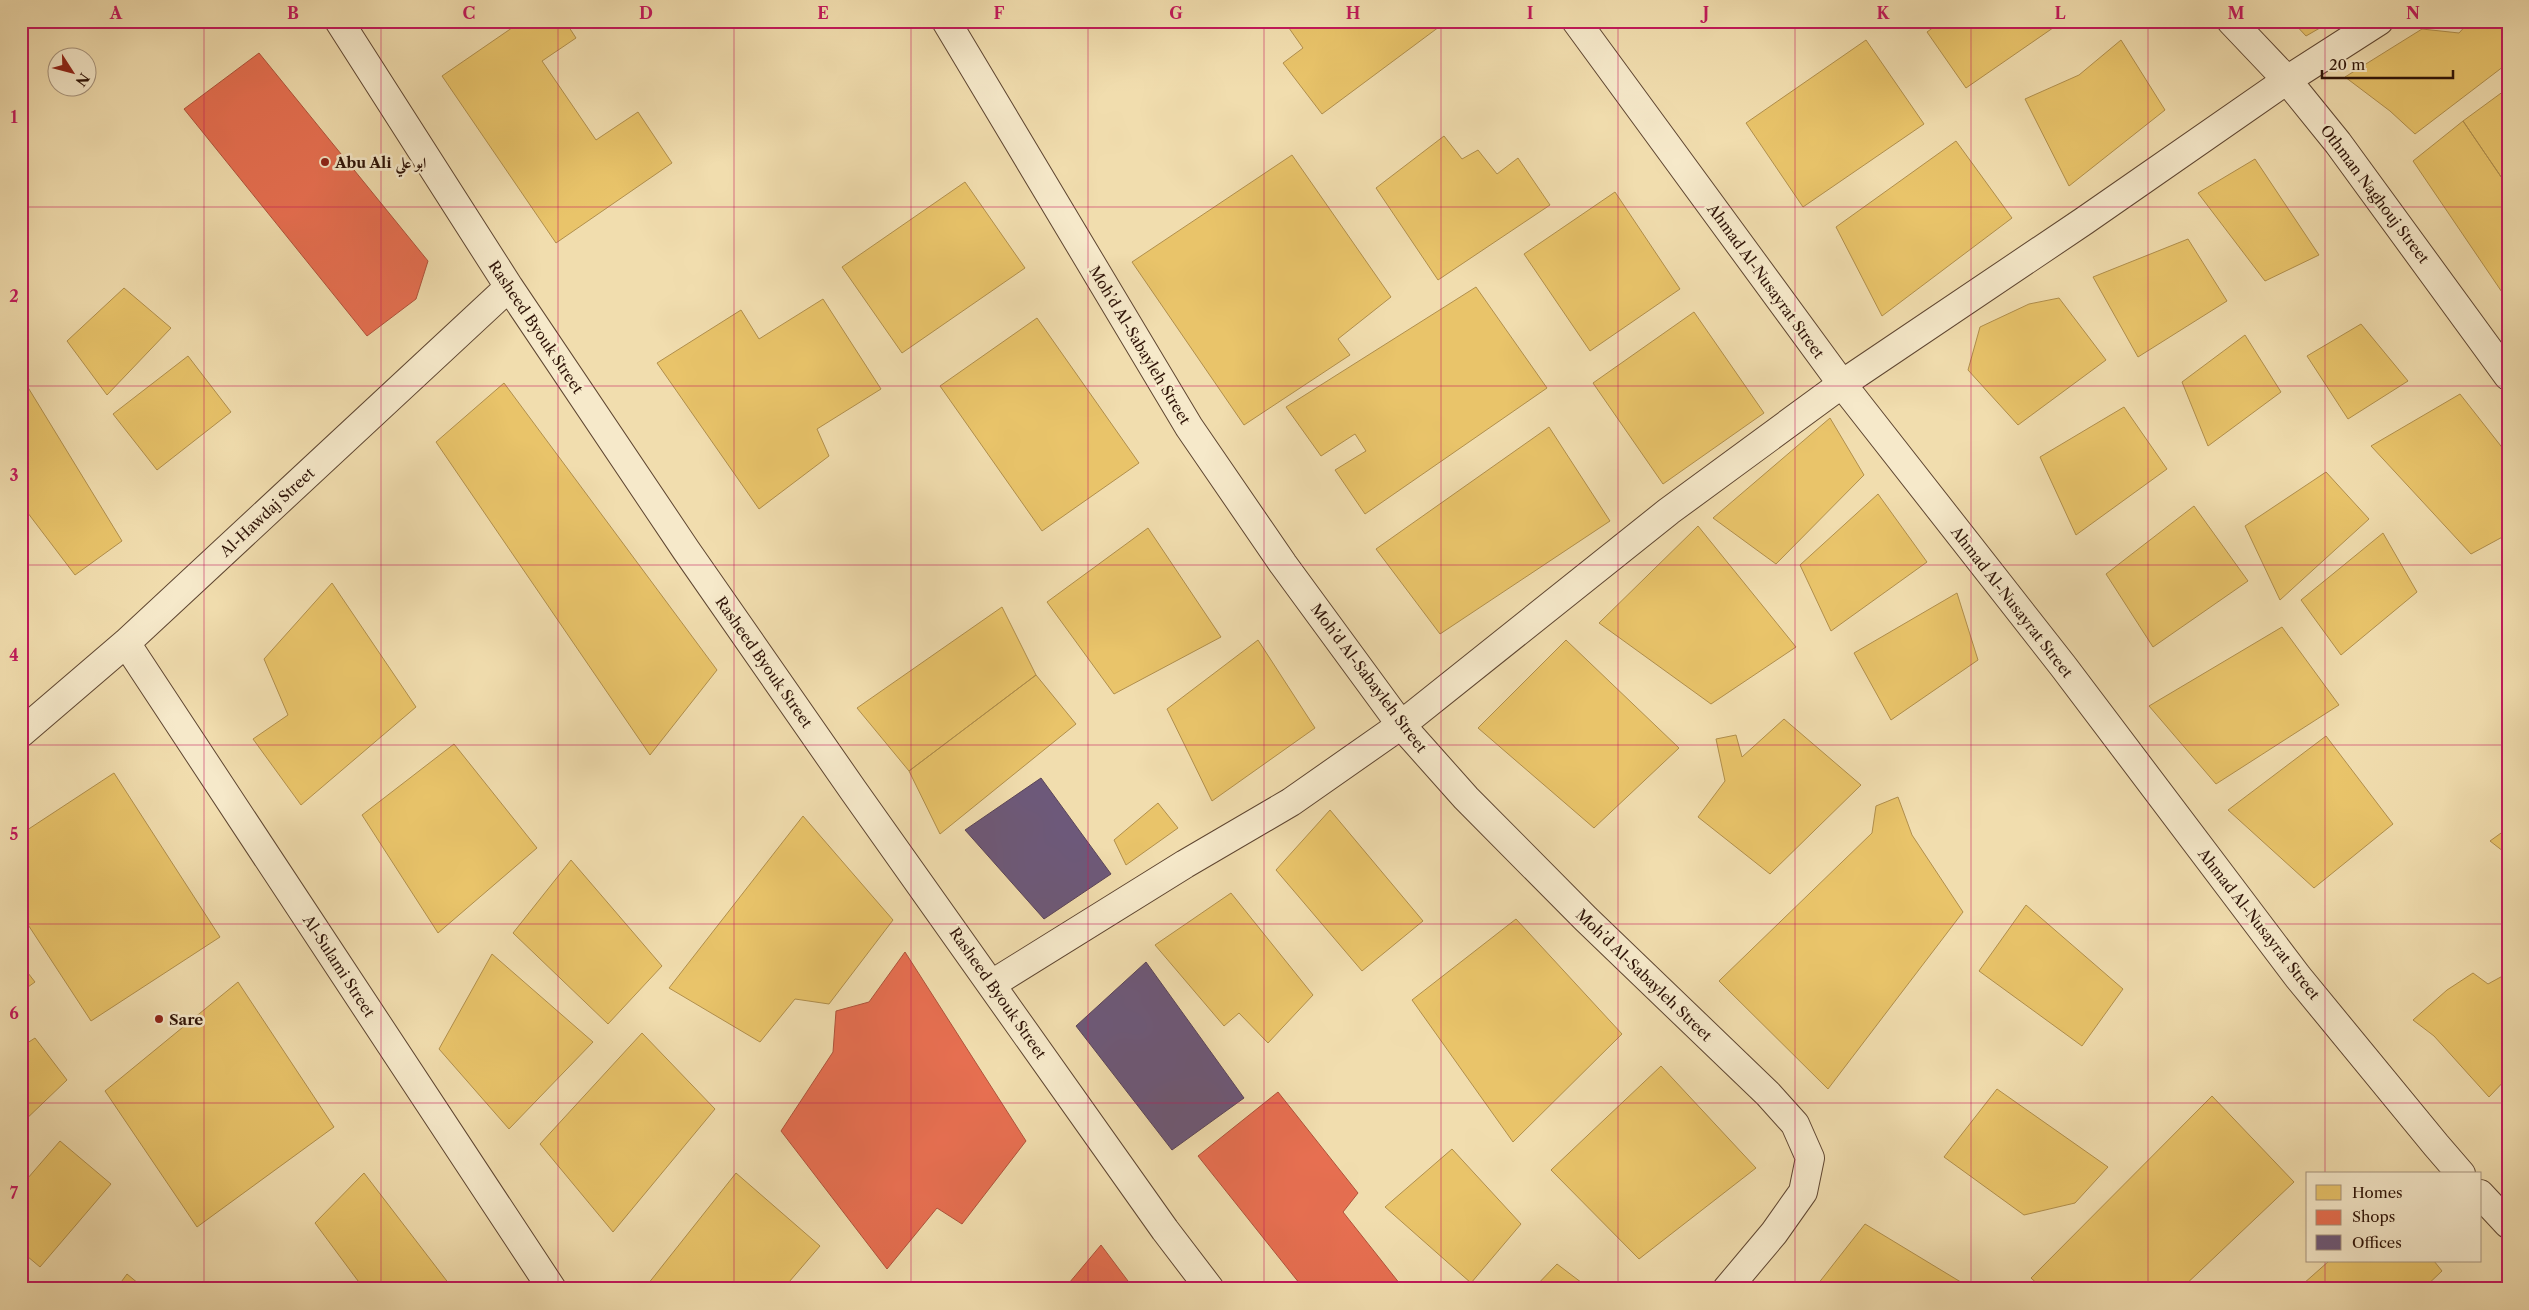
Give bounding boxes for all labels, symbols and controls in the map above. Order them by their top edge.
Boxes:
text: A [109,3,123,23]
text: B [287,3,299,23]
text: C [463,3,475,23]
text: D [639,3,653,23]
text: E [817,3,829,23]
text: F [994,3,1005,23]
text: G [1169,3,1183,23]
text: H [1346,3,1360,23]
text: I [1527,3,1534,23]
text: J [1700,3,1709,23]
text: K [1877,3,1891,23]
text: L [2054,3,2066,23]
text: M [2228,3,2245,23]
text: N [2406,3,2420,23]
north arrow [48,48,98,98]
scale bar [2322,48,2453,80]
text: 20 m [2329,55,2365,74]
text: N [72,69,93,90]
text: 1 [10,107,18,127]
street label: Othman Naghouj Street [2317,121,2434,268]
place label: Abu Ali ابو علي [334,153,426,178]
marker: Abu Ali ابو علي [319,156,331,168]
street label: Ahmad Al-Nusayrat Street [1703,199,1829,363]
street label: Rasheed Byouk Street [484,257,588,398]
street label: Moh’d Al-Sabayleh Street [1085,262,1195,428]
text: 2 [9,286,19,306]
street label: Al-Hawdaj Street [215,463,319,561]
text: 3 [9,465,19,485]
street label: Ahmad Al-Nusayrat Street [1946,522,2077,682]
street label: Rasheed Byouk Street [711,593,817,732]
street label: Moh’d Al-Sabayleh Street [1307,600,1432,757]
text: 4 [9,645,19,665]
text: 5 [10,824,19,844]
street label: Ahmad Al-Nusayrat Street [2193,844,2324,1004]
street label: Moh’d Al-Sabayleh Street [1572,905,1716,1045]
street label: Al-Sulami Street [298,910,379,1021]
street label: Rasheed Byouk Street [945,924,1051,1063]
text: 6 [9,1003,19,1023]
place label: Sare [169,1010,203,1029]
marker: Sare [153,1013,165,1025]
legend [2306,1172,2482,1262]
text: 7 [10,1183,19,1203]
text: Homes [2352,1183,2403,1202]
text: Shops [2352,1207,2395,1226]
text: Offices [2352,1233,2402,1252]

